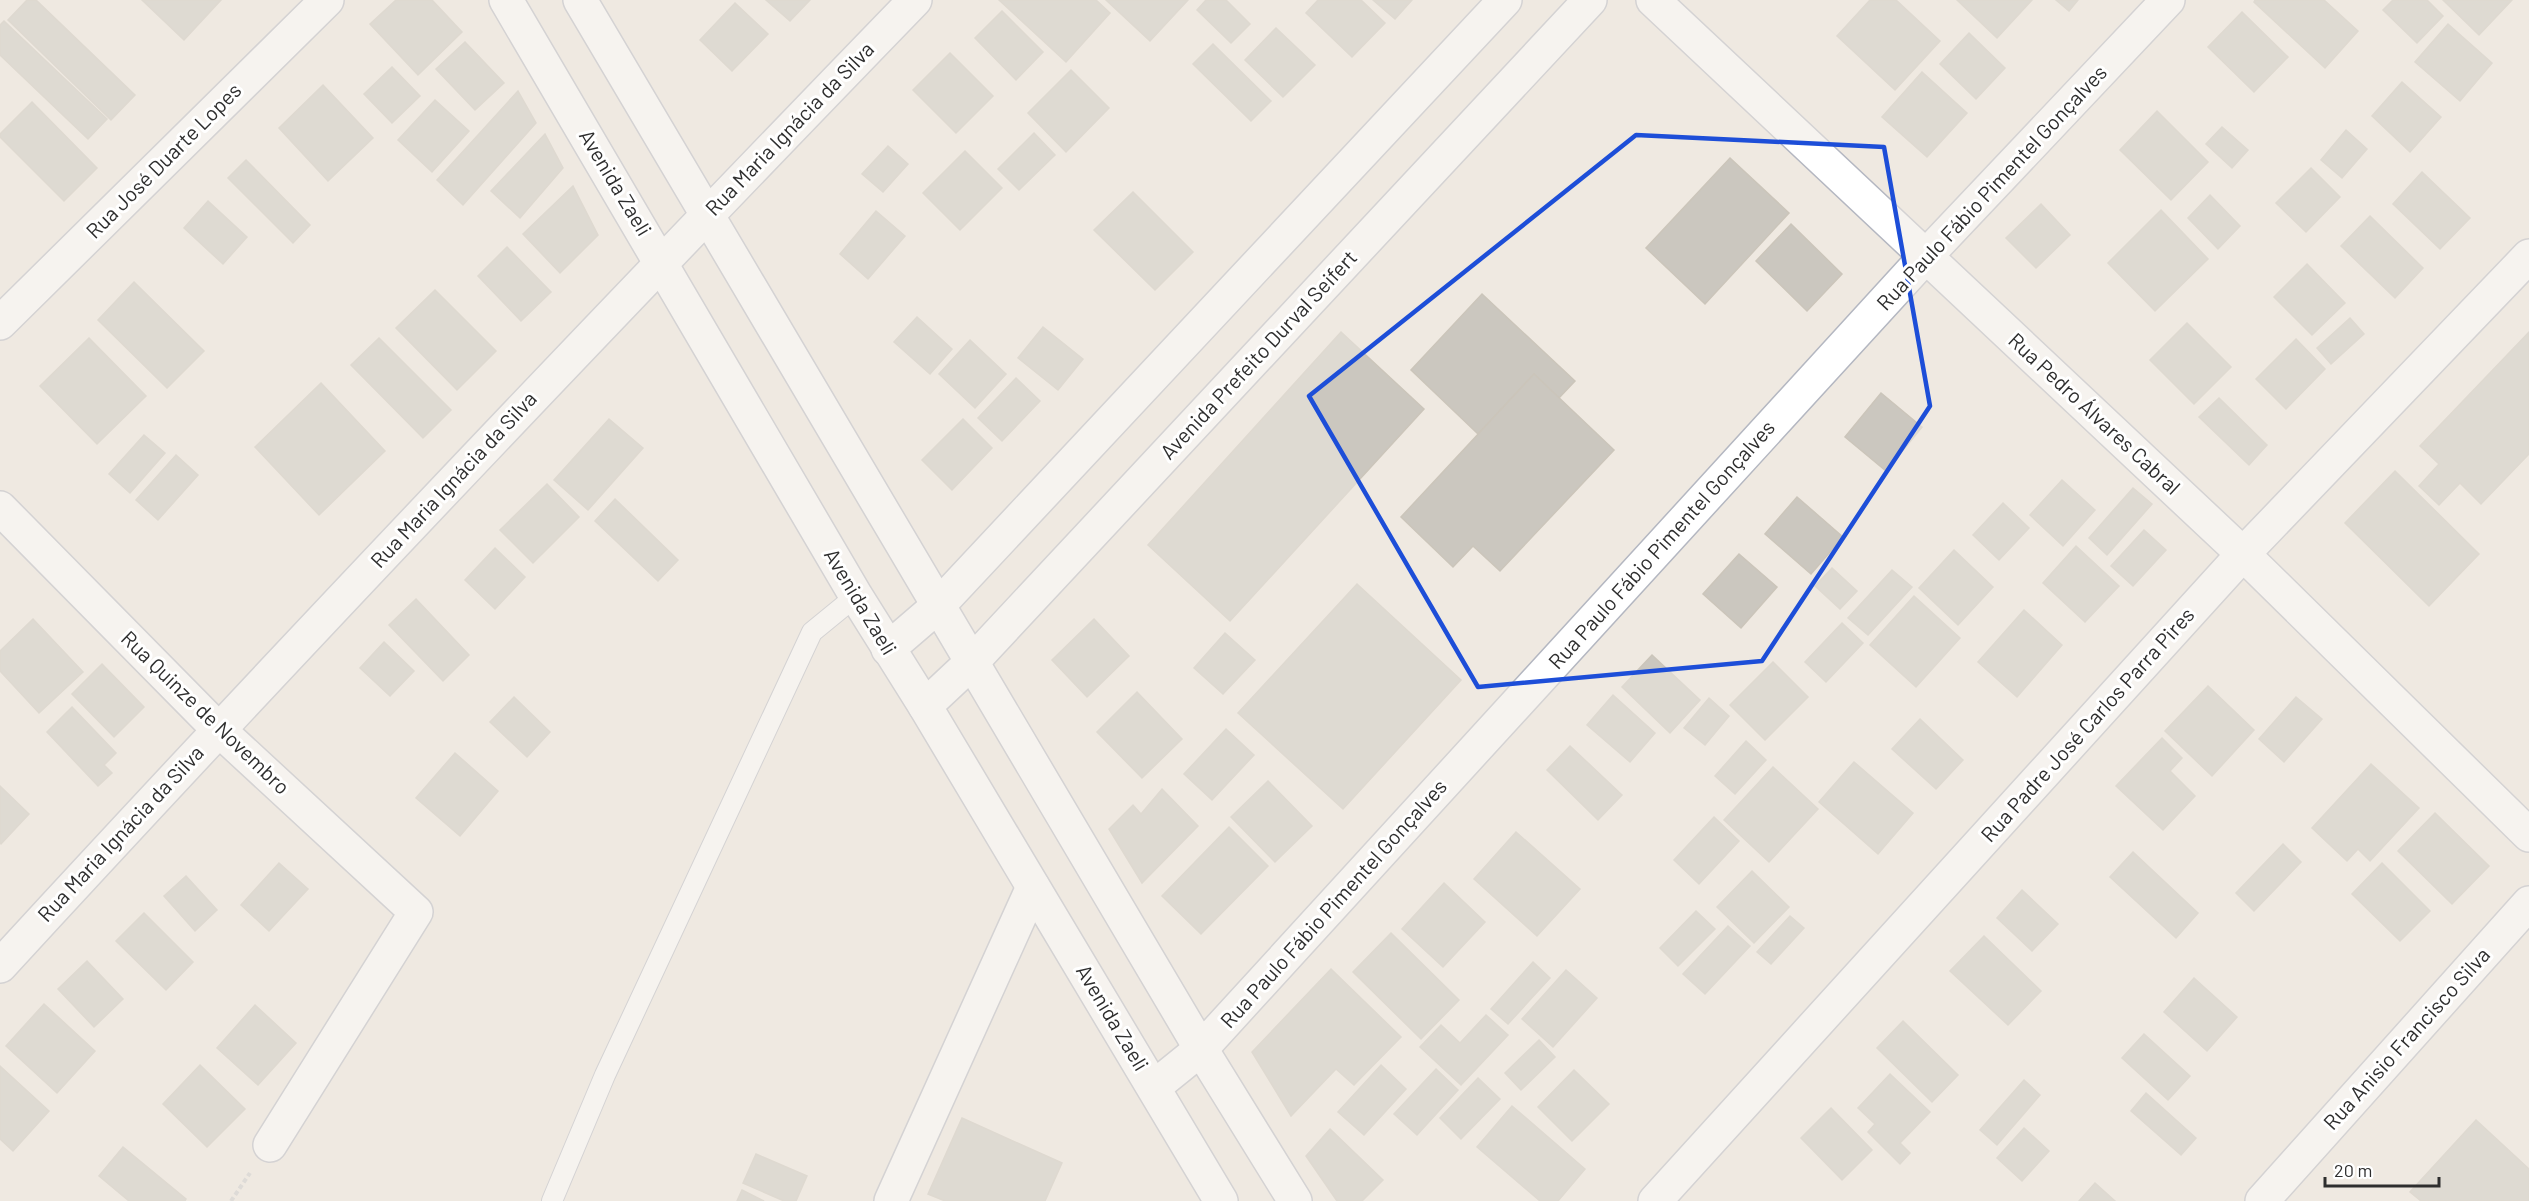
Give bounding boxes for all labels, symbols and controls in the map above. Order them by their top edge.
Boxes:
street label: Rua Maria Ignácia da Silva [699,36,878,220]
street label: Rua Paulo Fábio Pimentel Gonçalves [1871,59,2111,315]
street label: Rua José Duarte Lopes [80,77,246,243]
street label: Avenida Zaeli [575,124,658,240]
street label: Avenida Prefeito Durval Seifert [1154,244,1361,464]
street label: Rua Pedro Álvares Cabral [2004,327,2186,499]
street label: Rua Maria Ignácia da Silva [365,386,541,572]
street label: Rua Paulo Fábio Pimentel Gonçalves [1543,414,1779,674]
street label: Avenida Zaeli [820,543,903,659]
street label: Rua Padre José Carlos Parra Pires [1975,602,2199,846]
street label: Rua Quinze de Novembro [117,625,295,799]
street label: Rua Maria Ignácia da Silva [32,740,208,926]
street label: Rua Paulo Fábio Pimentel Gonçalves [1215,773,1451,1033]
street label: Rua Anisio Francisco Silva [2317,942,2494,1134]
street label: Avenida Zaeli [1072,959,1155,1075]
scale bar [2325,1150,2439,1188]
text: 20 m [2334,1159,2372,1181]

